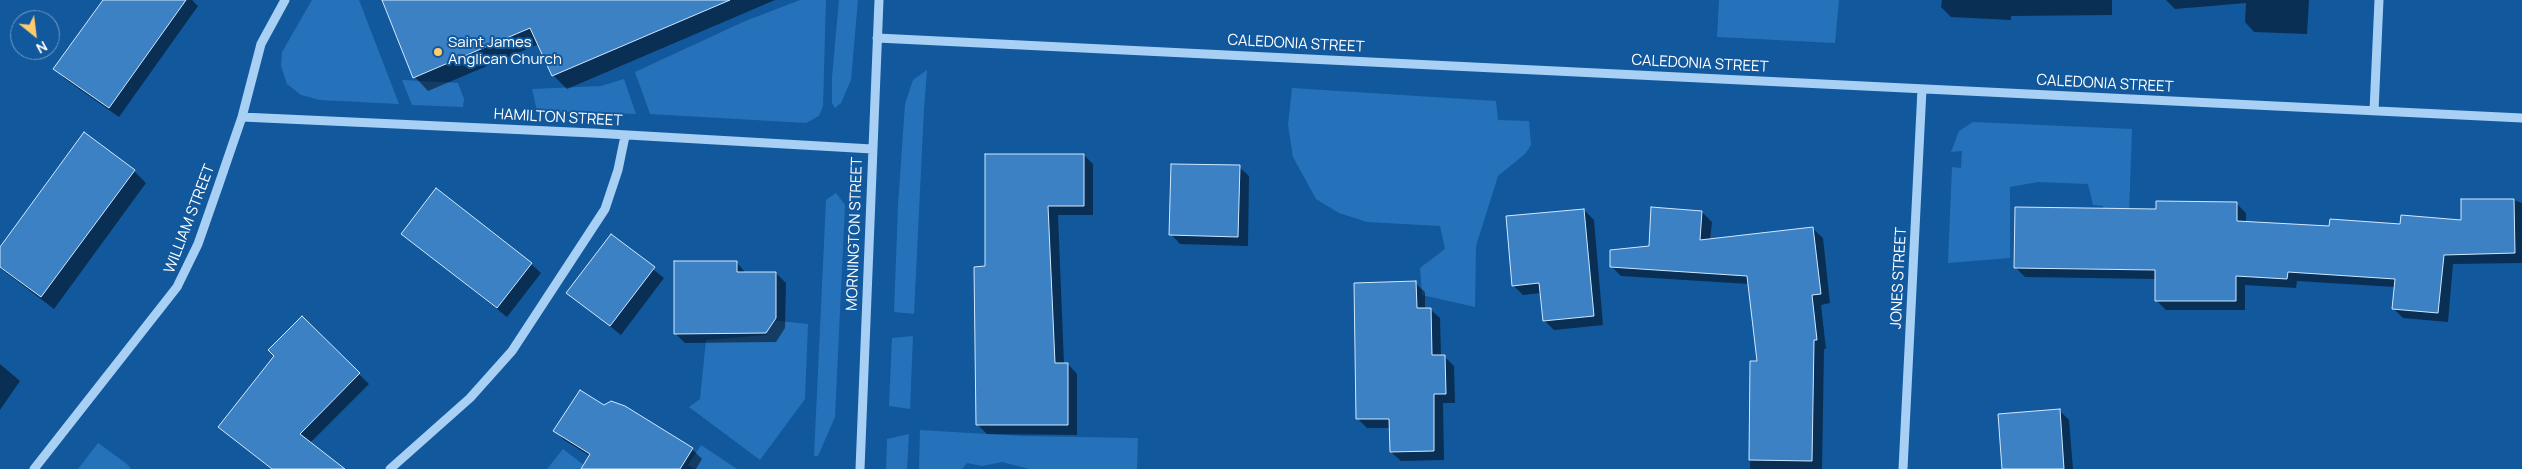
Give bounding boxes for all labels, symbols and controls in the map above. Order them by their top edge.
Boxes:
north arrow [10,10,60,60]
street label: CALEDONIA STREET [1227,31,1365,57]
place label: Saint James Anglican Church [448,34,562,69]
text: N [33,37,51,58]
marker: Saint James Anglican Church [432,46,444,58]
street label: CALEDONIA STREET [1631,51,1769,77]
street label: CALEDONIA STREET [2036,71,2174,97]
street label: HAMILTON STREET [493,106,623,130]
street label: MORNINGTON STREET [843,157,867,311]
street label: WILLIAM STREET [161,162,219,276]
street label: JONES STREET [1887,227,1911,329]

